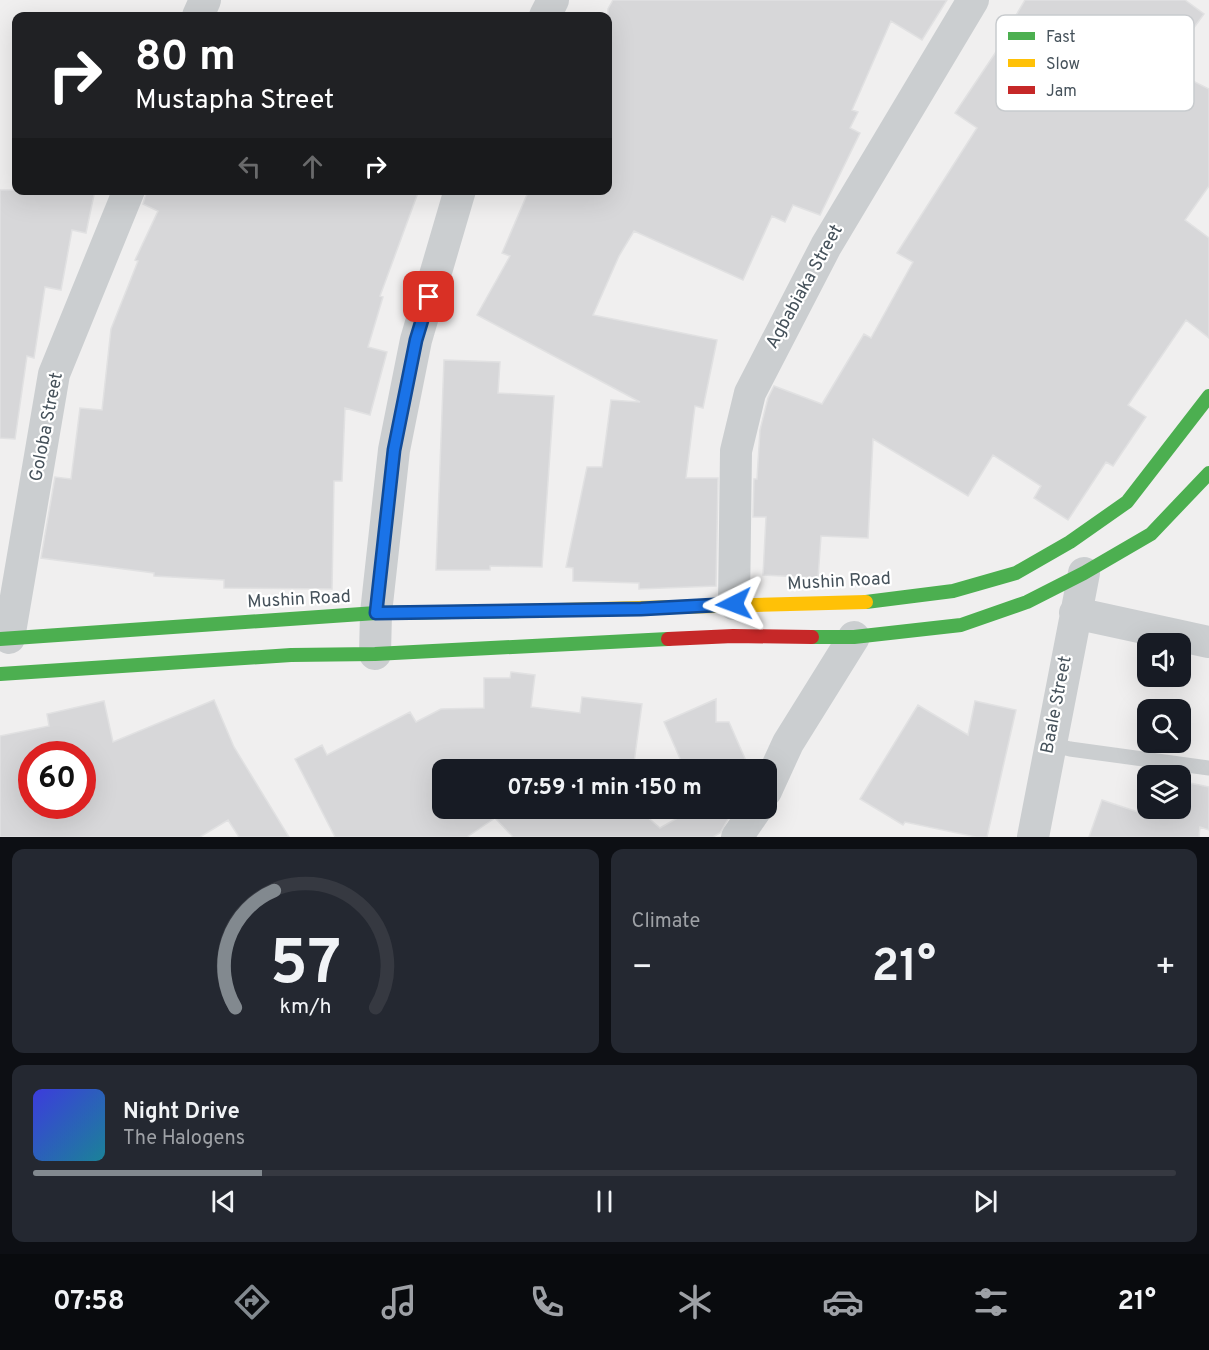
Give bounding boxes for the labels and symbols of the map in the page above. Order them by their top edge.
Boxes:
legend [996,15,1194,111]
text: Fast [1046,28,1076,48]
text: Slow [1046,55,1080,75]
text: Jam [1046,82,1077,102]
street label: Agbabiaka Street [761,221,849,353]
pin [403,271,454,322]
street label: Goloba Street [25,370,69,484]
street label: Mushin Road [787,568,891,596]
position arrow [702,572,766,636]
street label: Mushin Road [247,586,351,614]
street label: Baale Street [1036,654,1078,756]
speed limit sign: 60 [18,741,96,819]

